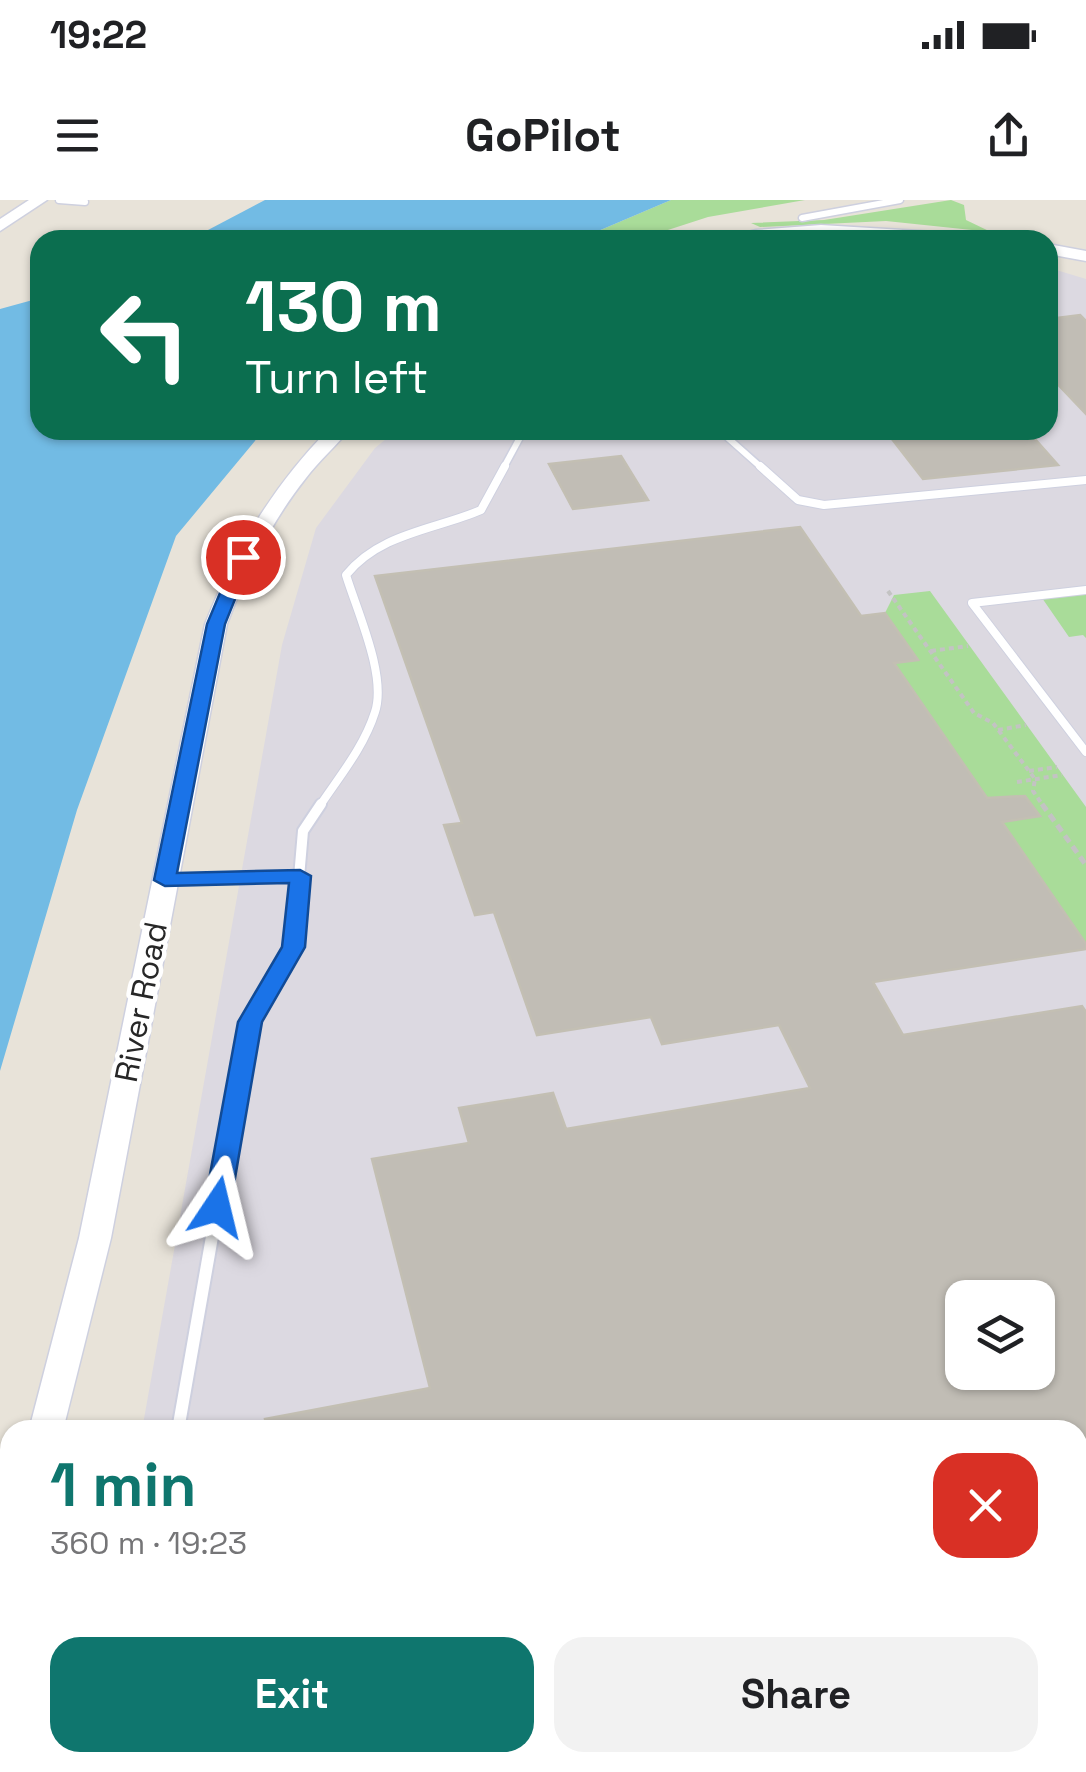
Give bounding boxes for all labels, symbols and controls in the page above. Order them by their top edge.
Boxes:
text: 19:22 [50,11,147,59]
text: GoPilot [465,107,621,164]
icon: menu [50,108,105,163]
icon: share [981,108,1036,163]
text: 130 m [245,262,442,351]
icon: left [80,270,210,400]
text: Turn left [245,349,428,406]
pin [201,515,286,600]
icon: arrive [216,530,271,585]
street label: River Road [106,918,176,1086]
position arrow [165,1155,269,1259]
map controls [945,1280,1055,1390]
button: layers [945,1280,1055,1390]
text: 1 min [50,1447,197,1524]
button: close [933,1453,1038,1558]
text: 360 m · 19:23 [50,1523,247,1563]
button: Exit [50,1637,534,1752]
button: Share [554,1637,1038,1752]

